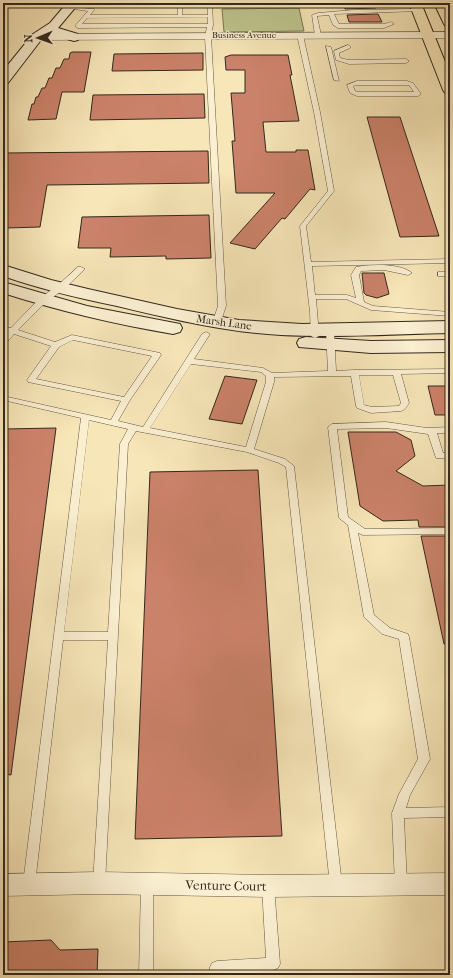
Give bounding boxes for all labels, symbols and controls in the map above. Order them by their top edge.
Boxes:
north arrow [18,18,58,58]
street label: Business Avenue [212,30,277,40]
text: N [22,33,35,43]
street label: Marsh Lane [195,312,253,333]
street label: Venture Court [184,877,267,894]

